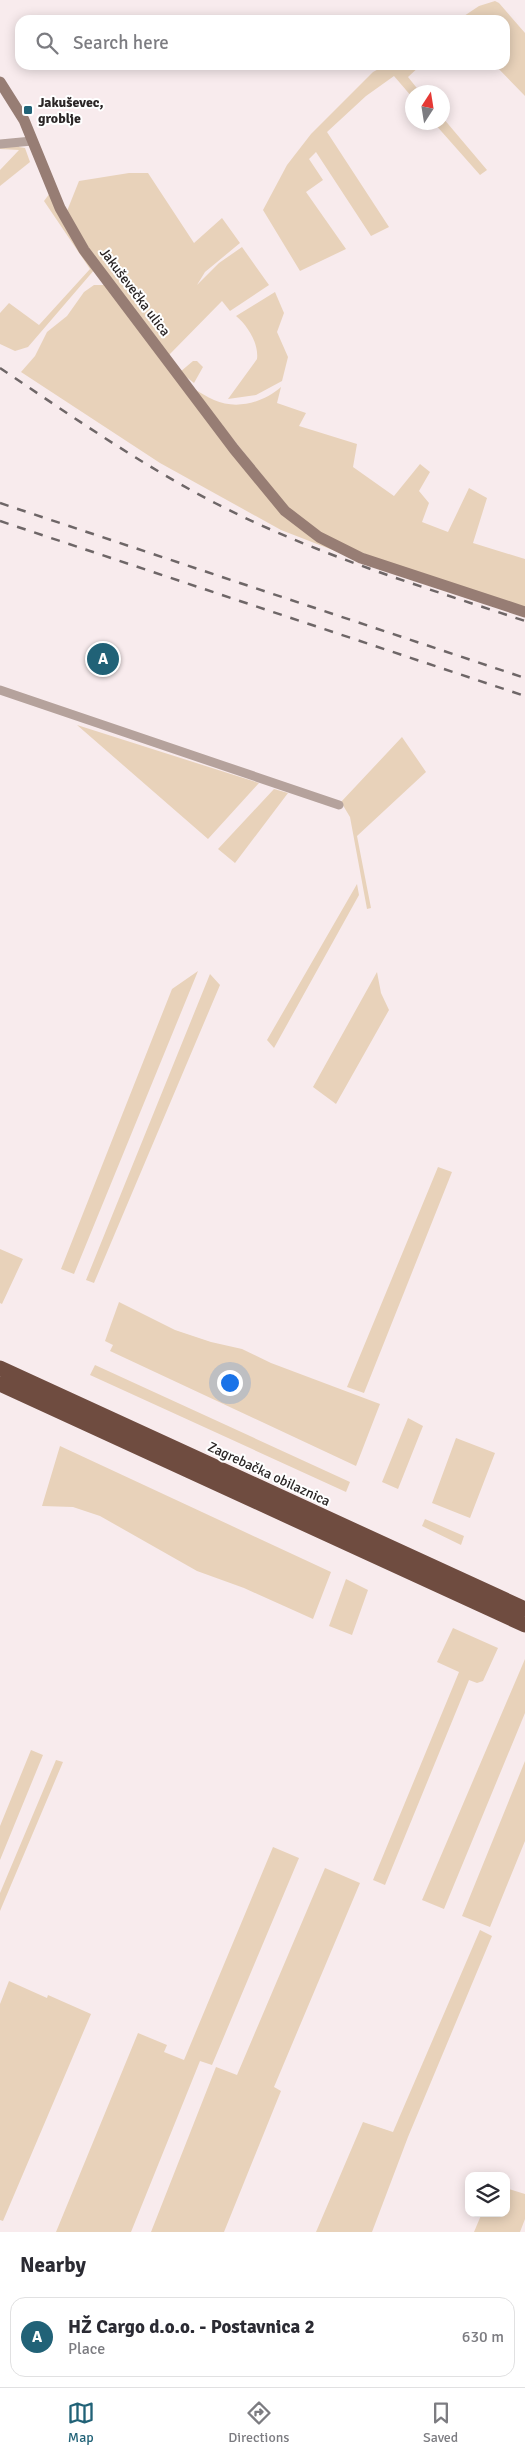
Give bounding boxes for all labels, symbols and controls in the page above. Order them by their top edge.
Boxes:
search box [15,15,510,70]
icon: search [33,29,61,57]
text: Search here [73,31,169,55]
north arrow [405,85,450,130]
place label: Jakuševec, groblje [38,94,104,127]
marker: Jakuševec, groblje [22,104,34,116]
street label: Jakuševečka ulica [96,244,174,340]
pin: A [87,640,119,678]
your location [217,1370,243,1396]
street label: Zagrebačka obilaznica [205,1438,333,1510]
map controls [465,2172,510,2217]
button: layers [465,2172,510,2217]
text: Nearby [20,2252,86,2278]
text: HŽ Cargo d.o.o. - Postavnica 2 [68,2315,315,2339]
text: A [32,2327,42,2347]
text: 630 m [462,2327,504,2347]
text: Place [68,2339,105,2359]
tab: Map [67,2399,95,2446]
tab: Directions [228,2399,289,2446]
tab: Saved [423,2399,458,2446]

